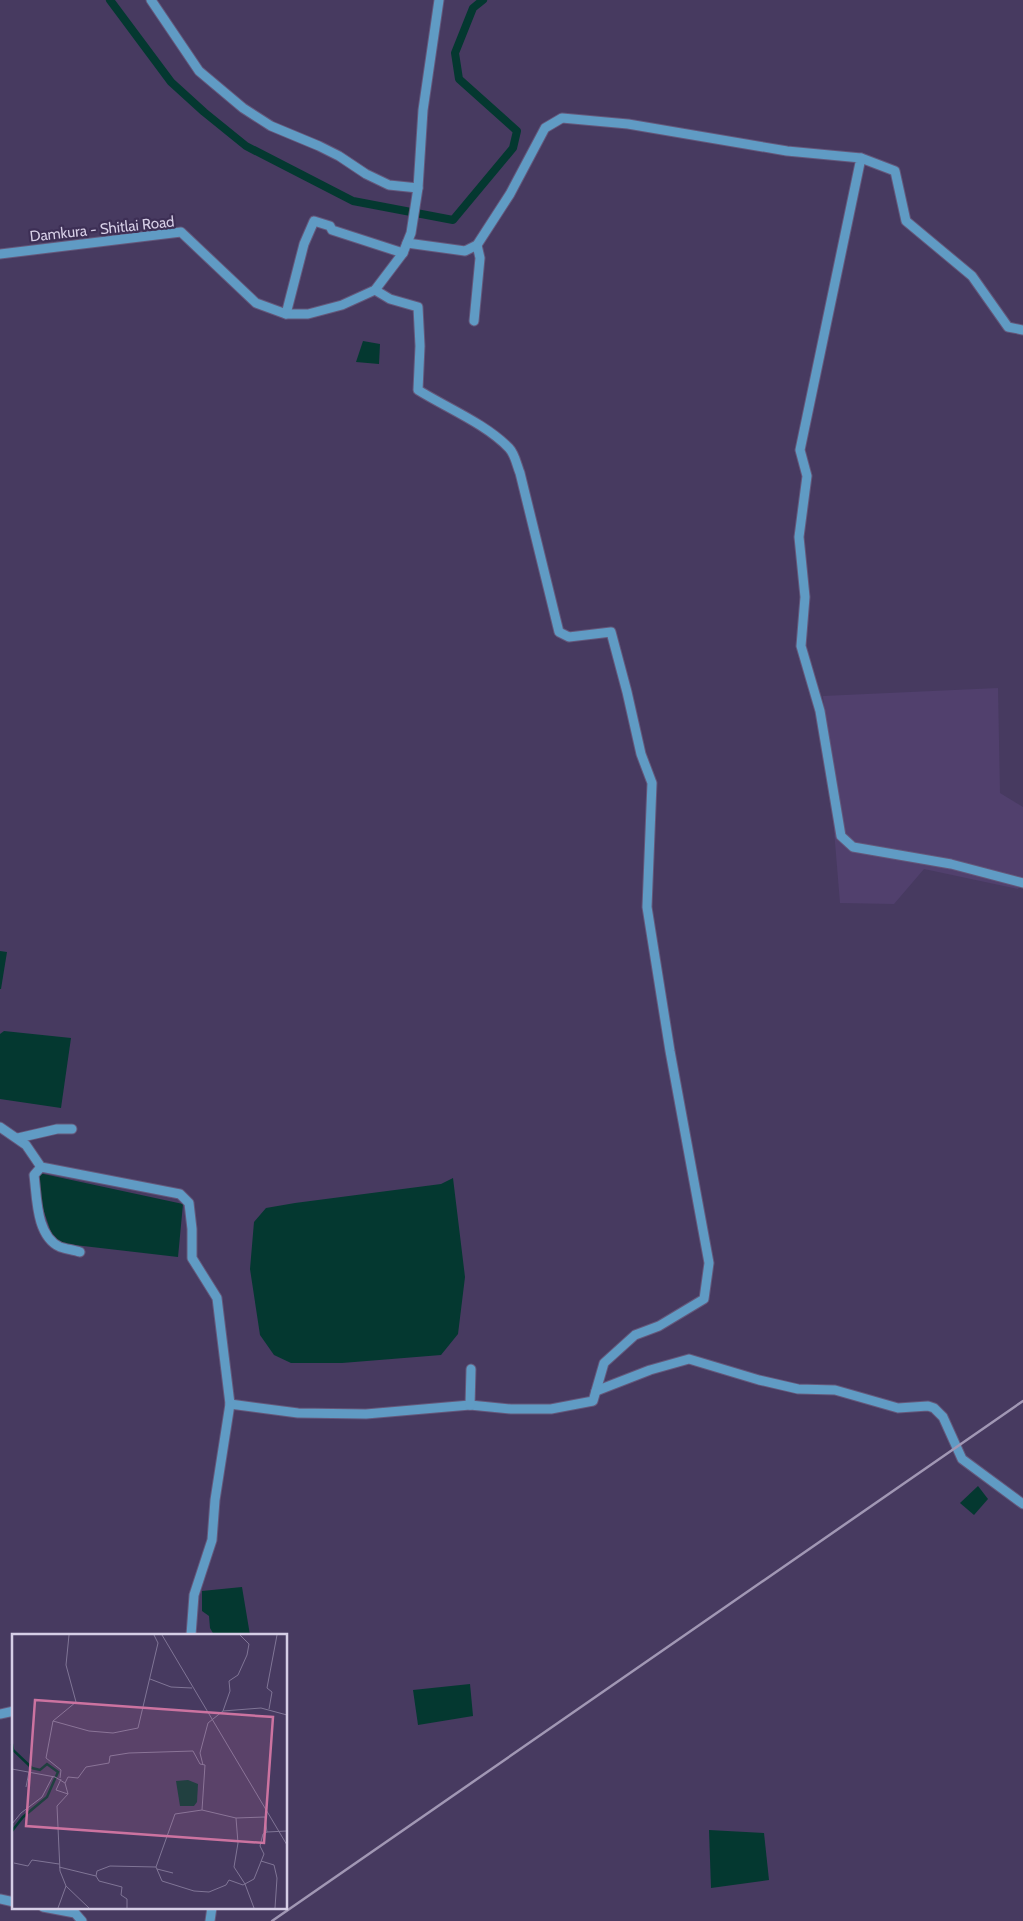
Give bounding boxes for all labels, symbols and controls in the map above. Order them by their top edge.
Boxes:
street label: Damkura - Shitlai Road [29,212,175,246]
inset map [12,1634,288,1908]

